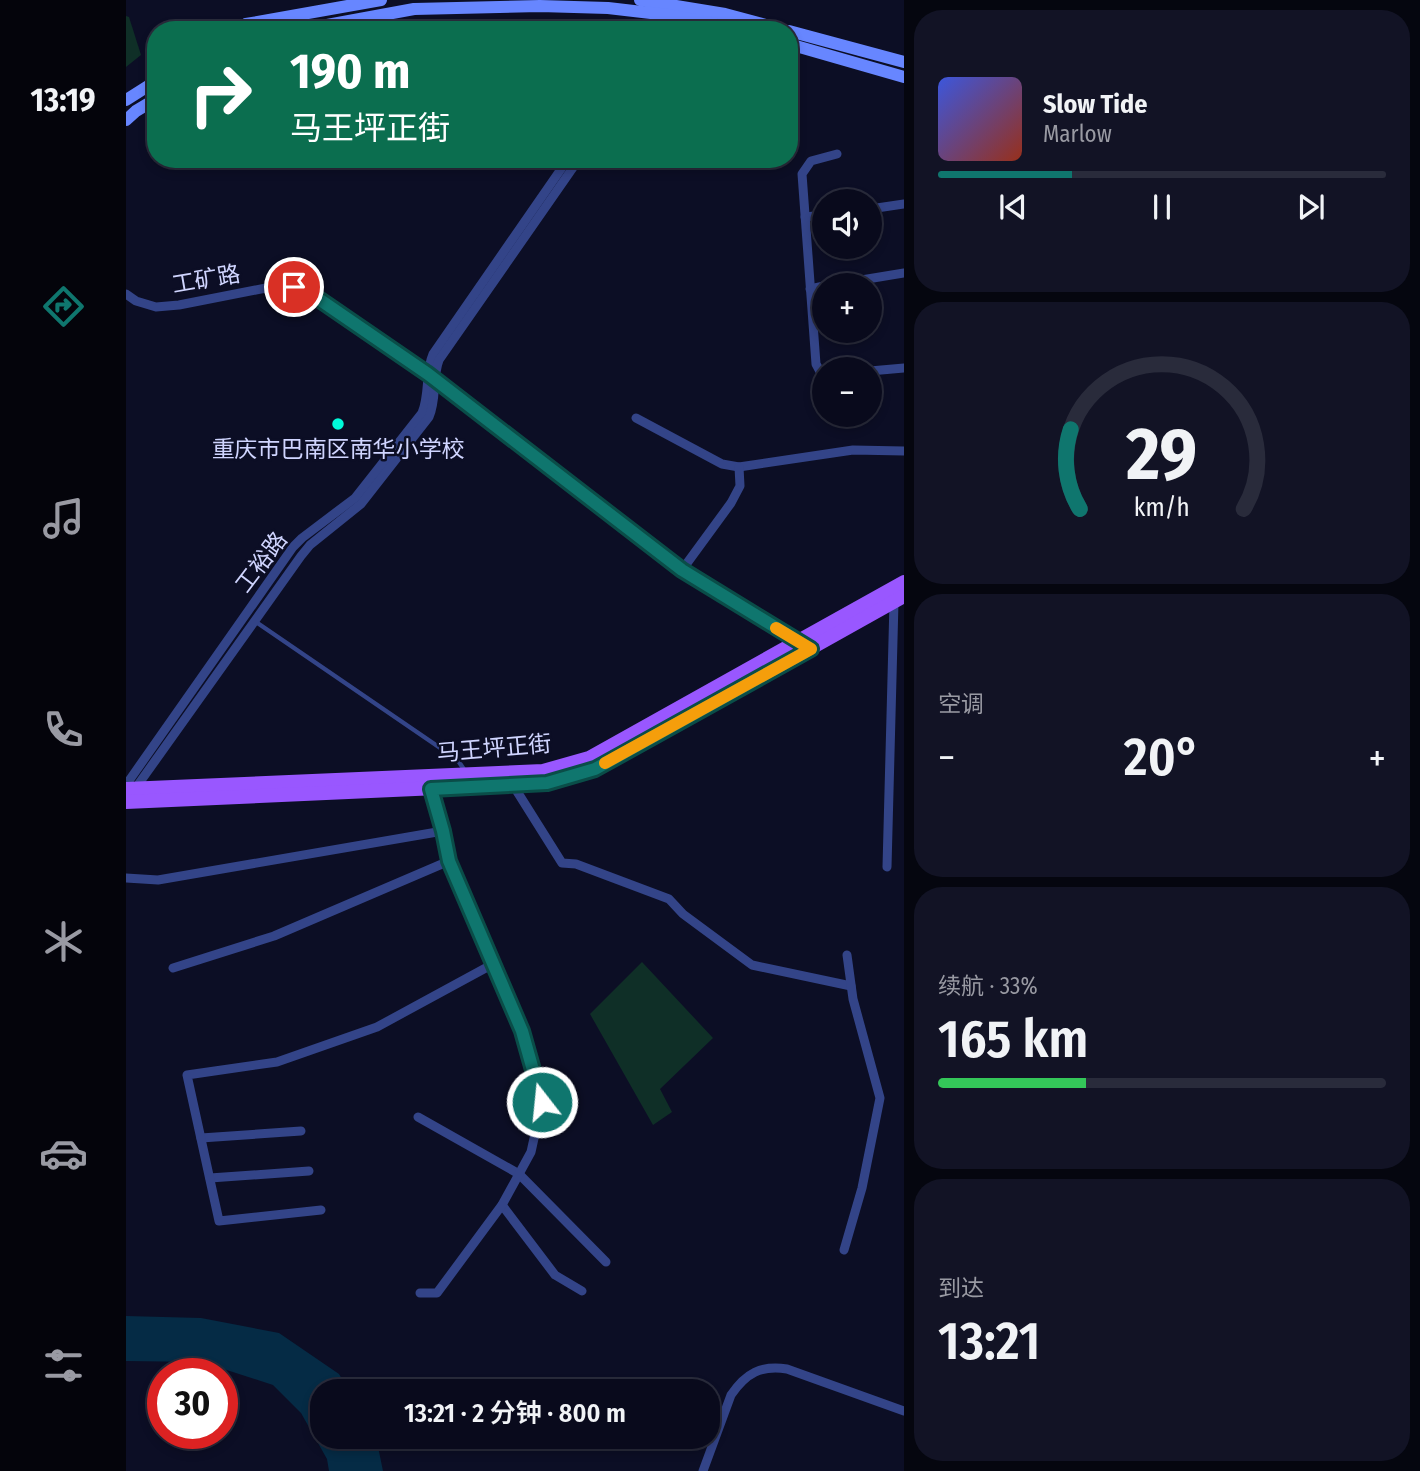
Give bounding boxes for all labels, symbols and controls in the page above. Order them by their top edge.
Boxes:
text: 190 m [290,42,410,101]
icon: right [175,49,266,140]
text: 13:19 [31,81,96,119]
text: Slow Tide [1043,89,1147,120]
text: 马王坪正街 [290,109,450,147]
text: Marlow [1043,120,1112,148]
icon: previous [994,188,1032,226]
icon: pause [1143,188,1181,226]
icon: next [1292,188,1330,226]
map controls [812,189,882,427]
button: sound [812,189,882,259]
pin [264,257,324,317]
street label: 工矿路 [170,259,242,299]
icon: arrive [275,268,313,306]
button: + [812,273,882,343]
icon: directions [39,282,88,331]
button: − [812,357,882,427]
text: 29 [1126,412,1197,499]
marker: 重庆市巴南区南华小学校 [330,416,346,432]
place label: 重庆市巴南区南华小学校 [212,435,465,463]
text: km/h [1134,493,1190,523]
icon: music [39,494,88,543]
street label: 工裕路 [229,526,293,598]
text: 空调 [938,690,984,718]
icon: phone [39,705,88,754]
text: 20° [1124,726,1200,789]
street label: 马王坪正街 [435,729,553,767]
text: − [938,735,955,781]
text: + [1369,735,1386,781]
icon: climate [39,917,88,966]
text: 续航 · 33% [938,972,1038,1000]
text: 165 km [938,1008,1088,1071]
position arrow [505,1065,579,1139]
icon: car [39,1129,88,1178]
text: 到达 [938,1274,984,1302]
text: 13:21 [938,1310,1040,1373]
icon: filters [39,1341,88,1390]
speed limit sign: 30 [147,1358,238,1449]
text: 13:21 · 2 分钟 · 800 m [404,1398,626,1429]

